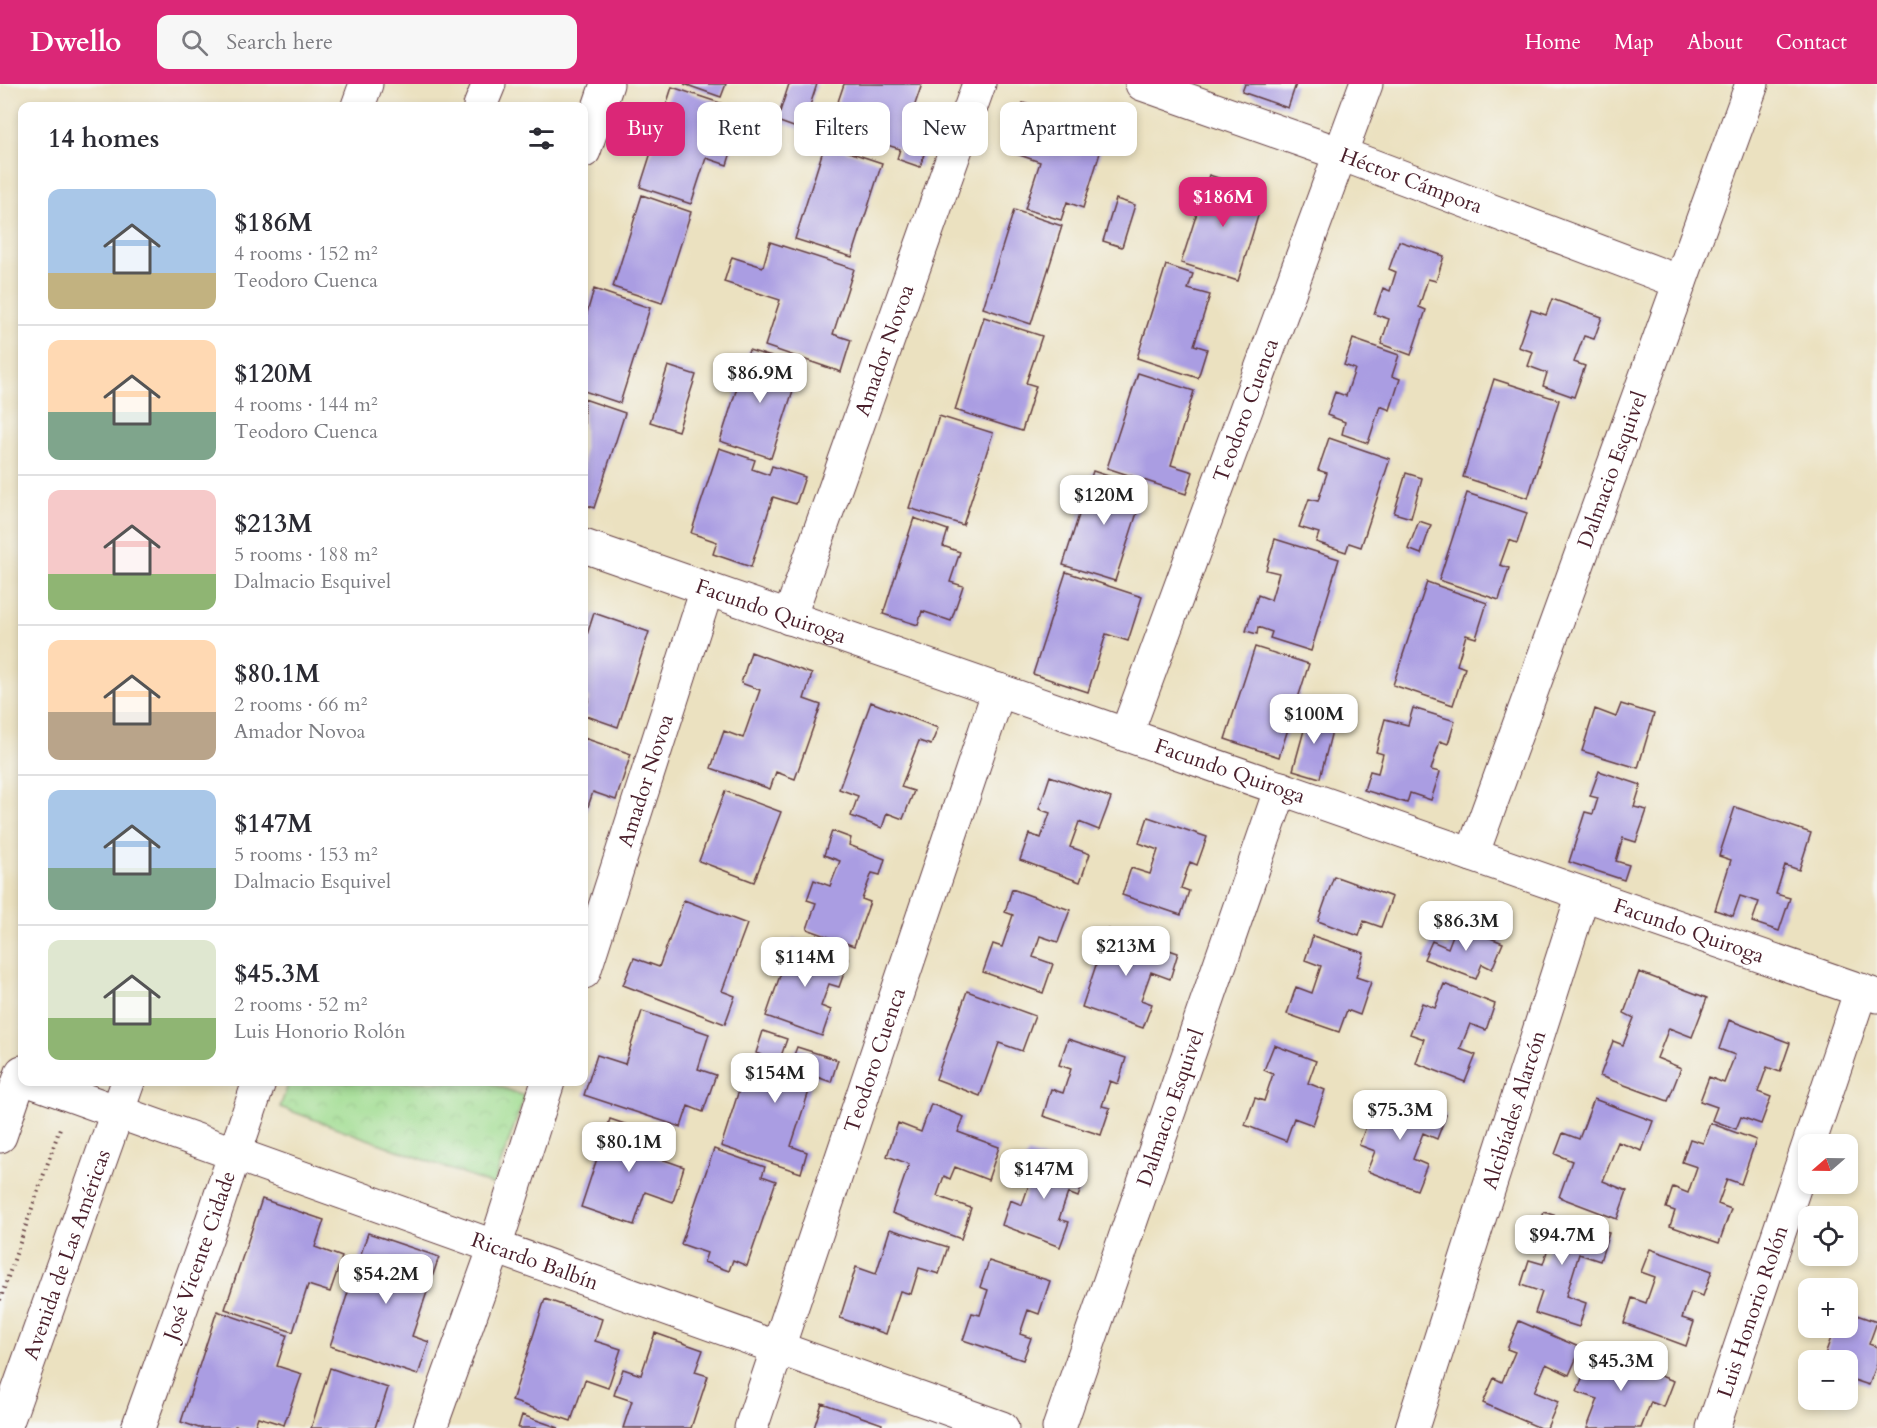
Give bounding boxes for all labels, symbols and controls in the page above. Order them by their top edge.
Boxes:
search box [157,15,577,69]
text: Dwello [30,23,121,61]
icon: search [178,26,211,59]
text: Search here [226,27,333,57]
text: Home [1525,28,1581,57]
text: Map [1614,28,1654,57]
text: About [1687,28,1743,57]
text: Contact [1776,28,1847,57]
chip: Buy [606,102,685,156]
chip: Rent [697,102,782,156]
chip: Filters [794,102,890,156]
chip: New [902,102,988,156]
chip: Apartment [1000,102,1137,156]
text: 14 homes [48,121,159,156]
icon: filters [525,122,558,155]
street label: Héctor Cámpora [1336,141,1486,221]
pin: $186M [1181,177,1265,228]
text: $186M [1193,183,1253,210]
text: $186M [234,205,313,240]
icon: home [96,213,168,285]
text: 4 rooms · 152 m² [234,240,378,267]
text: Teodoro Cuenca [234,267,378,294]
street label: Amador Novoa [848,281,921,420]
street label: Teodoro Cuenca [1206,335,1286,487]
pin: $86.9M [711,353,809,404]
text: $120M [234,356,313,391]
text: $86.9M [727,359,793,386]
icon: home [96,364,168,436]
street label: Dalmacio Esquivel [1571,387,1654,552]
text: 4 rooms · 144 m² [234,391,378,418]
text: Teodoro Cuenca [234,418,378,445]
pin: $120M [1062,475,1146,526]
text: $120M [1074,481,1134,508]
text: $213M [234,506,313,541]
icon: home [96,514,168,586]
text: 5 rooms · 188 m² [234,541,378,568]
text: Dalmacio Esquivel [234,568,391,595]
street label: Facundo Quiroga [692,572,850,651]
text: $80.1M [234,656,320,691]
icon: home [96,664,168,736]
text: 2 rooms · 66 m² [234,691,367,718]
pin: $100M [1272,694,1356,745]
text: $100M [1284,700,1344,727]
street label: Amador Novoa [611,711,681,851]
text: Amador Novoa [234,718,365,745]
street label: Facundo Quiroga [1151,732,1309,811]
text: $147M [234,806,313,841]
icon: home [96,814,168,886]
text: 5 rooms · 153 m² [234,841,378,868]
text: Dalmacio Esquivel [234,868,391,895]
street label: Facundo Quiroga [1610,891,1768,971]
pin: $86.3M [1417,901,1515,952]
text: $86.3M [1433,907,1499,934]
pin: $213M [1084,926,1168,977]
text: $213M [1096,932,1156,959]
pin: $114M [763,937,847,988]
text: $114M [775,943,835,970]
text: $45.3M [234,956,320,991]
icon: home [96,964,168,1036]
street label: Teodoro Cuenca [837,984,913,1137]
text: 2 rooms · 52 m² [234,991,367,1018]
text: Luis Honorio Rolón [234,1018,406,1045]
street label: Dalmacio Esquivel [1130,1025,1211,1191]
street label: Alcibíades Alarcón [1475,1027,1553,1193]
pin: $154M [733,1053,817,1104]
text: $154M [745,1059,805,1086]
pin: $75.3M [1351,1090,1449,1141]
text: $75.3M [1367,1096,1433,1123]
pin: $80.1M [580,1122,678,1173]
text: $80.1M [596,1128,662,1155]
north arrow [1798,1134,1858,1194]
map controls [1798,1134,1858,1410]
street label: Avenida de Las Américas [16,1146,118,1364]
pin: $147M [1002,1149,1086,1200]
text: $147M [1014,1155,1074,1182]
street label: José Vicente Cidade [156,1167,243,1347]
button: locate [1798,1206,1858,1266]
pin: $94.7M [1513,1215,1611,1266]
text: $94.7M [1529,1221,1595,1248]
street label: Luis Honorio Rolón [1710,1222,1795,1402]
street label: Ricardo Balbín [467,1226,602,1298]
pin: $54.2M [337,1254,435,1305]
text: $54.2M [353,1260,419,1287]
button: + [1798,1278,1858,1338]
pin: $45.3M [1572,1341,1670,1392]
text: $45.3M [1588,1347,1654,1374]
button: − [1798,1350,1858,1410]

